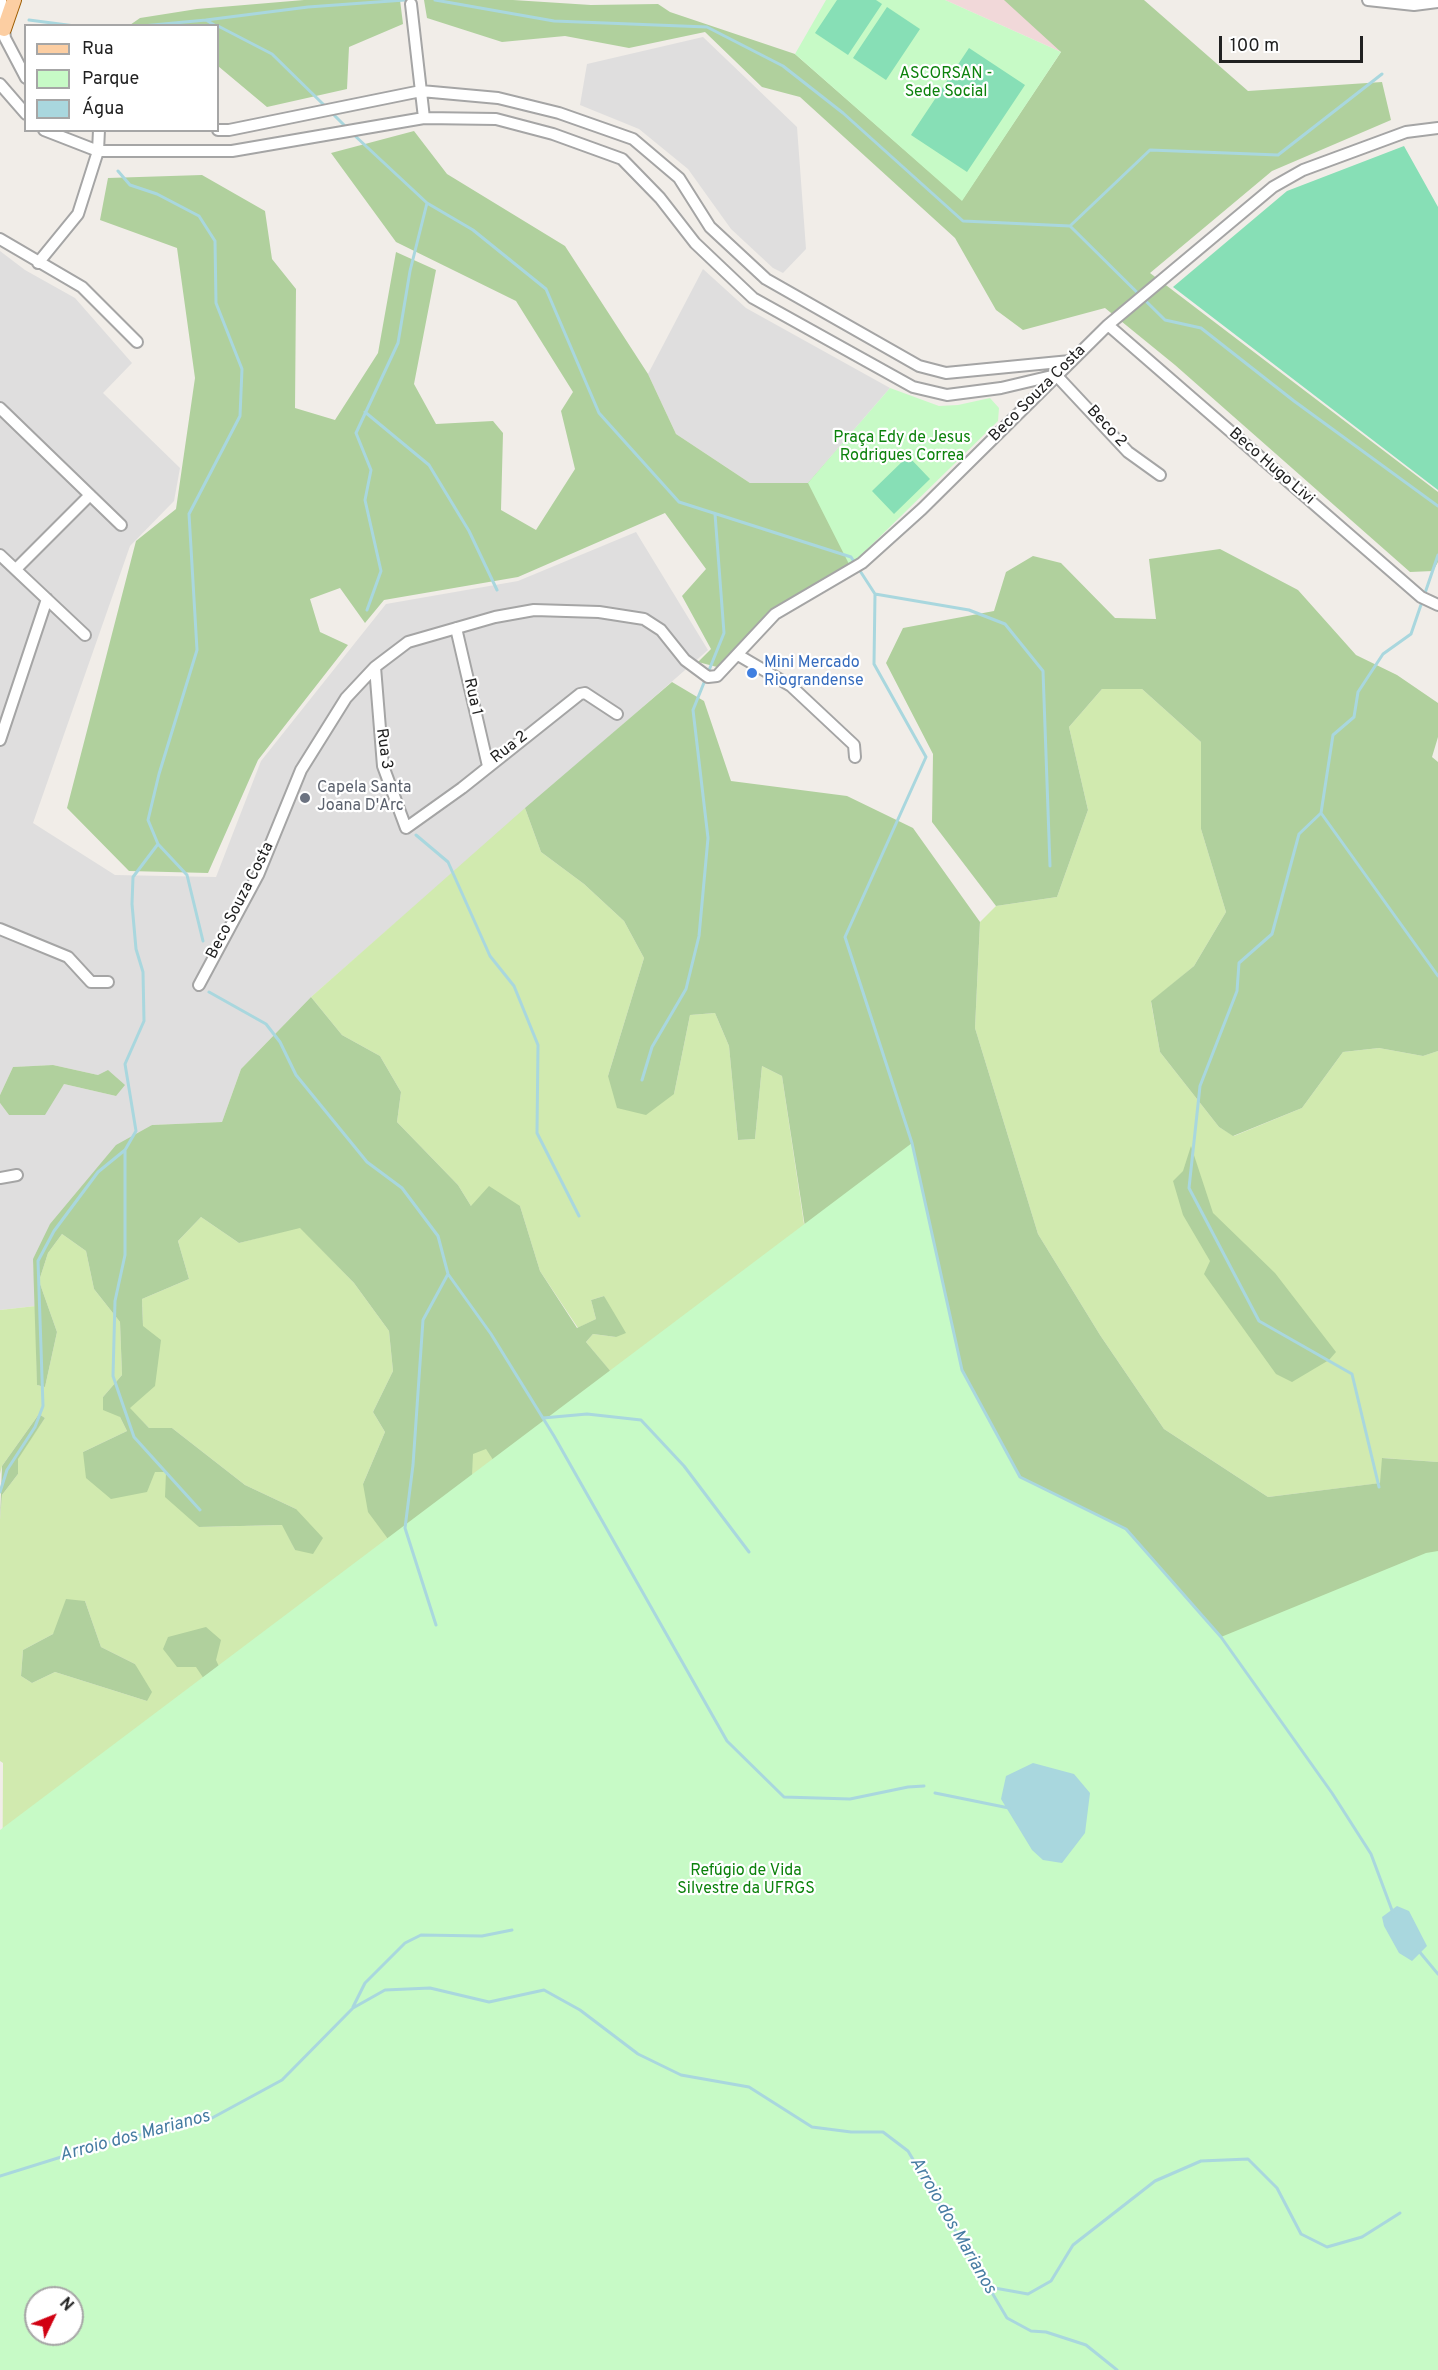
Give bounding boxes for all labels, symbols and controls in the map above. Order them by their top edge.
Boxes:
legend [24,24,219,132]
scale bar [1222,24,1366,62]
text: 100 m [1230,35,1279,58]
text: Rua [82,38,113,61]
park label: ASCORSAN - Sede Social [899,65,993,103]
text: Parque [82,68,139,91]
text: Água [82,98,124,121]
street label: Beco Souza Costa [986,342,1090,446]
street label: Beco 2 [1082,402,1130,452]
street label: Beco Hugo Livi [1224,425,1318,509]
park label: Praça Edy de Jesus Rodrigues Correa [833,429,971,467]
place label: Mini Mercado Riograndense [764,654,864,692]
marker: Mini Mercado Riograndense [745,666,759,680]
street label: Rua 1 [458,676,486,718]
street label: Rua 3 [371,727,395,771]
street label: Rua 2 [488,728,532,768]
place label: Capela Santa Joana D'Arc [317,779,412,817]
marker: Capela Santa Joana D'Arc [298,791,312,805]
street label: Beco Souza Costa [203,839,279,963]
park label: Refúgio de Vida Silvestre da UFRGS [677,1862,815,1900]
water label: Arroio dos Marianos [58,2107,212,2167]
water label: Arroio dos Marianos [904,2154,1000,2298]
north arrow [24,2286,84,2346]
text: N [54,2294,77,2316]

